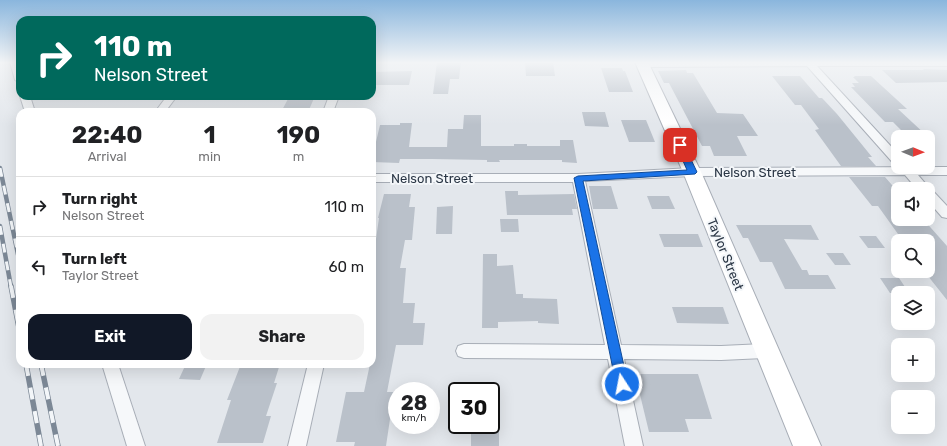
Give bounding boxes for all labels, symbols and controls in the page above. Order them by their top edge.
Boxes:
text: 110 m [94,30,172,63]
icon: right [28,32,80,84]
text: Nelson Street [94,64,208,86]
text: 22:40 [72,121,143,149]
text: 1 [204,121,216,149]
text: 190 [277,121,320,149]
pin [663,128,697,162]
north arrow [891,130,935,174]
map controls [891,130,935,434]
icon: arrive [669,134,691,156]
text: Arrival [88,149,127,164]
text: min [198,149,221,164]
text: m [293,149,304,164]
street label: Nelson Street [714,165,796,180]
street label: Nelson Street [391,171,473,186]
button: sound [891,182,935,226]
text: Turn right [62,190,137,208]
icon: right [28,196,50,218]
text: 110 m [325,198,364,216]
text: Nelson Street [62,208,144,223]
street label: Taylor Street [704,216,747,292]
button: search [891,234,935,278]
text: Turn left [62,250,127,268]
icon: left [28,256,50,278]
text: 60 m [328,258,364,276]
text: Taylor Street [62,268,139,283]
button: layers [891,286,935,330]
button: Exit [28,314,192,360]
button: Share [200,314,364,360]
button: + [891,338,935,382]
position arrow [601,363,643,405]
speed limit sign: 30 [448,382,500,434]
button: − [891,390,935,434]
text: 28 [401,391,427,415]
text: km/h [402,412,426,424]

